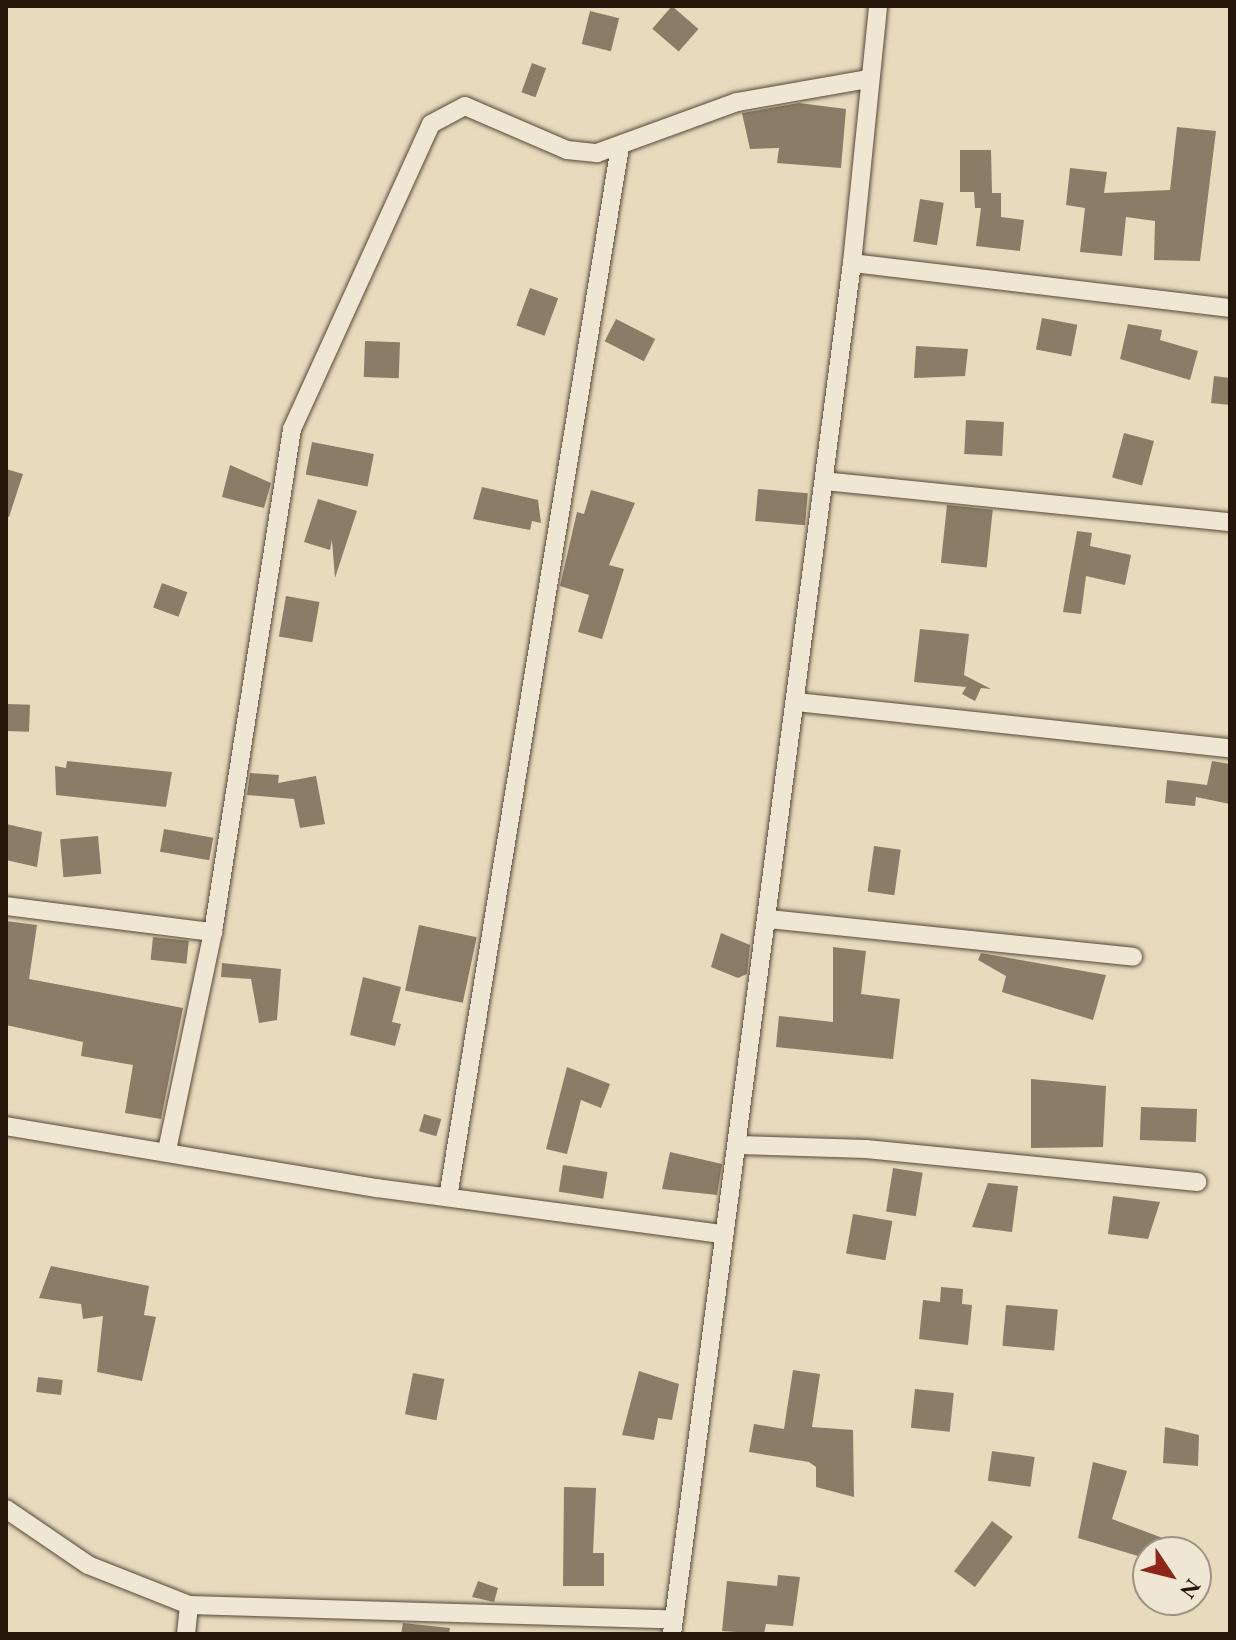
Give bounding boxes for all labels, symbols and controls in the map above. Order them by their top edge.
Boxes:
north arrow [1132,1536,1212,1616]
text: N [1173,1573,1207,1605]

